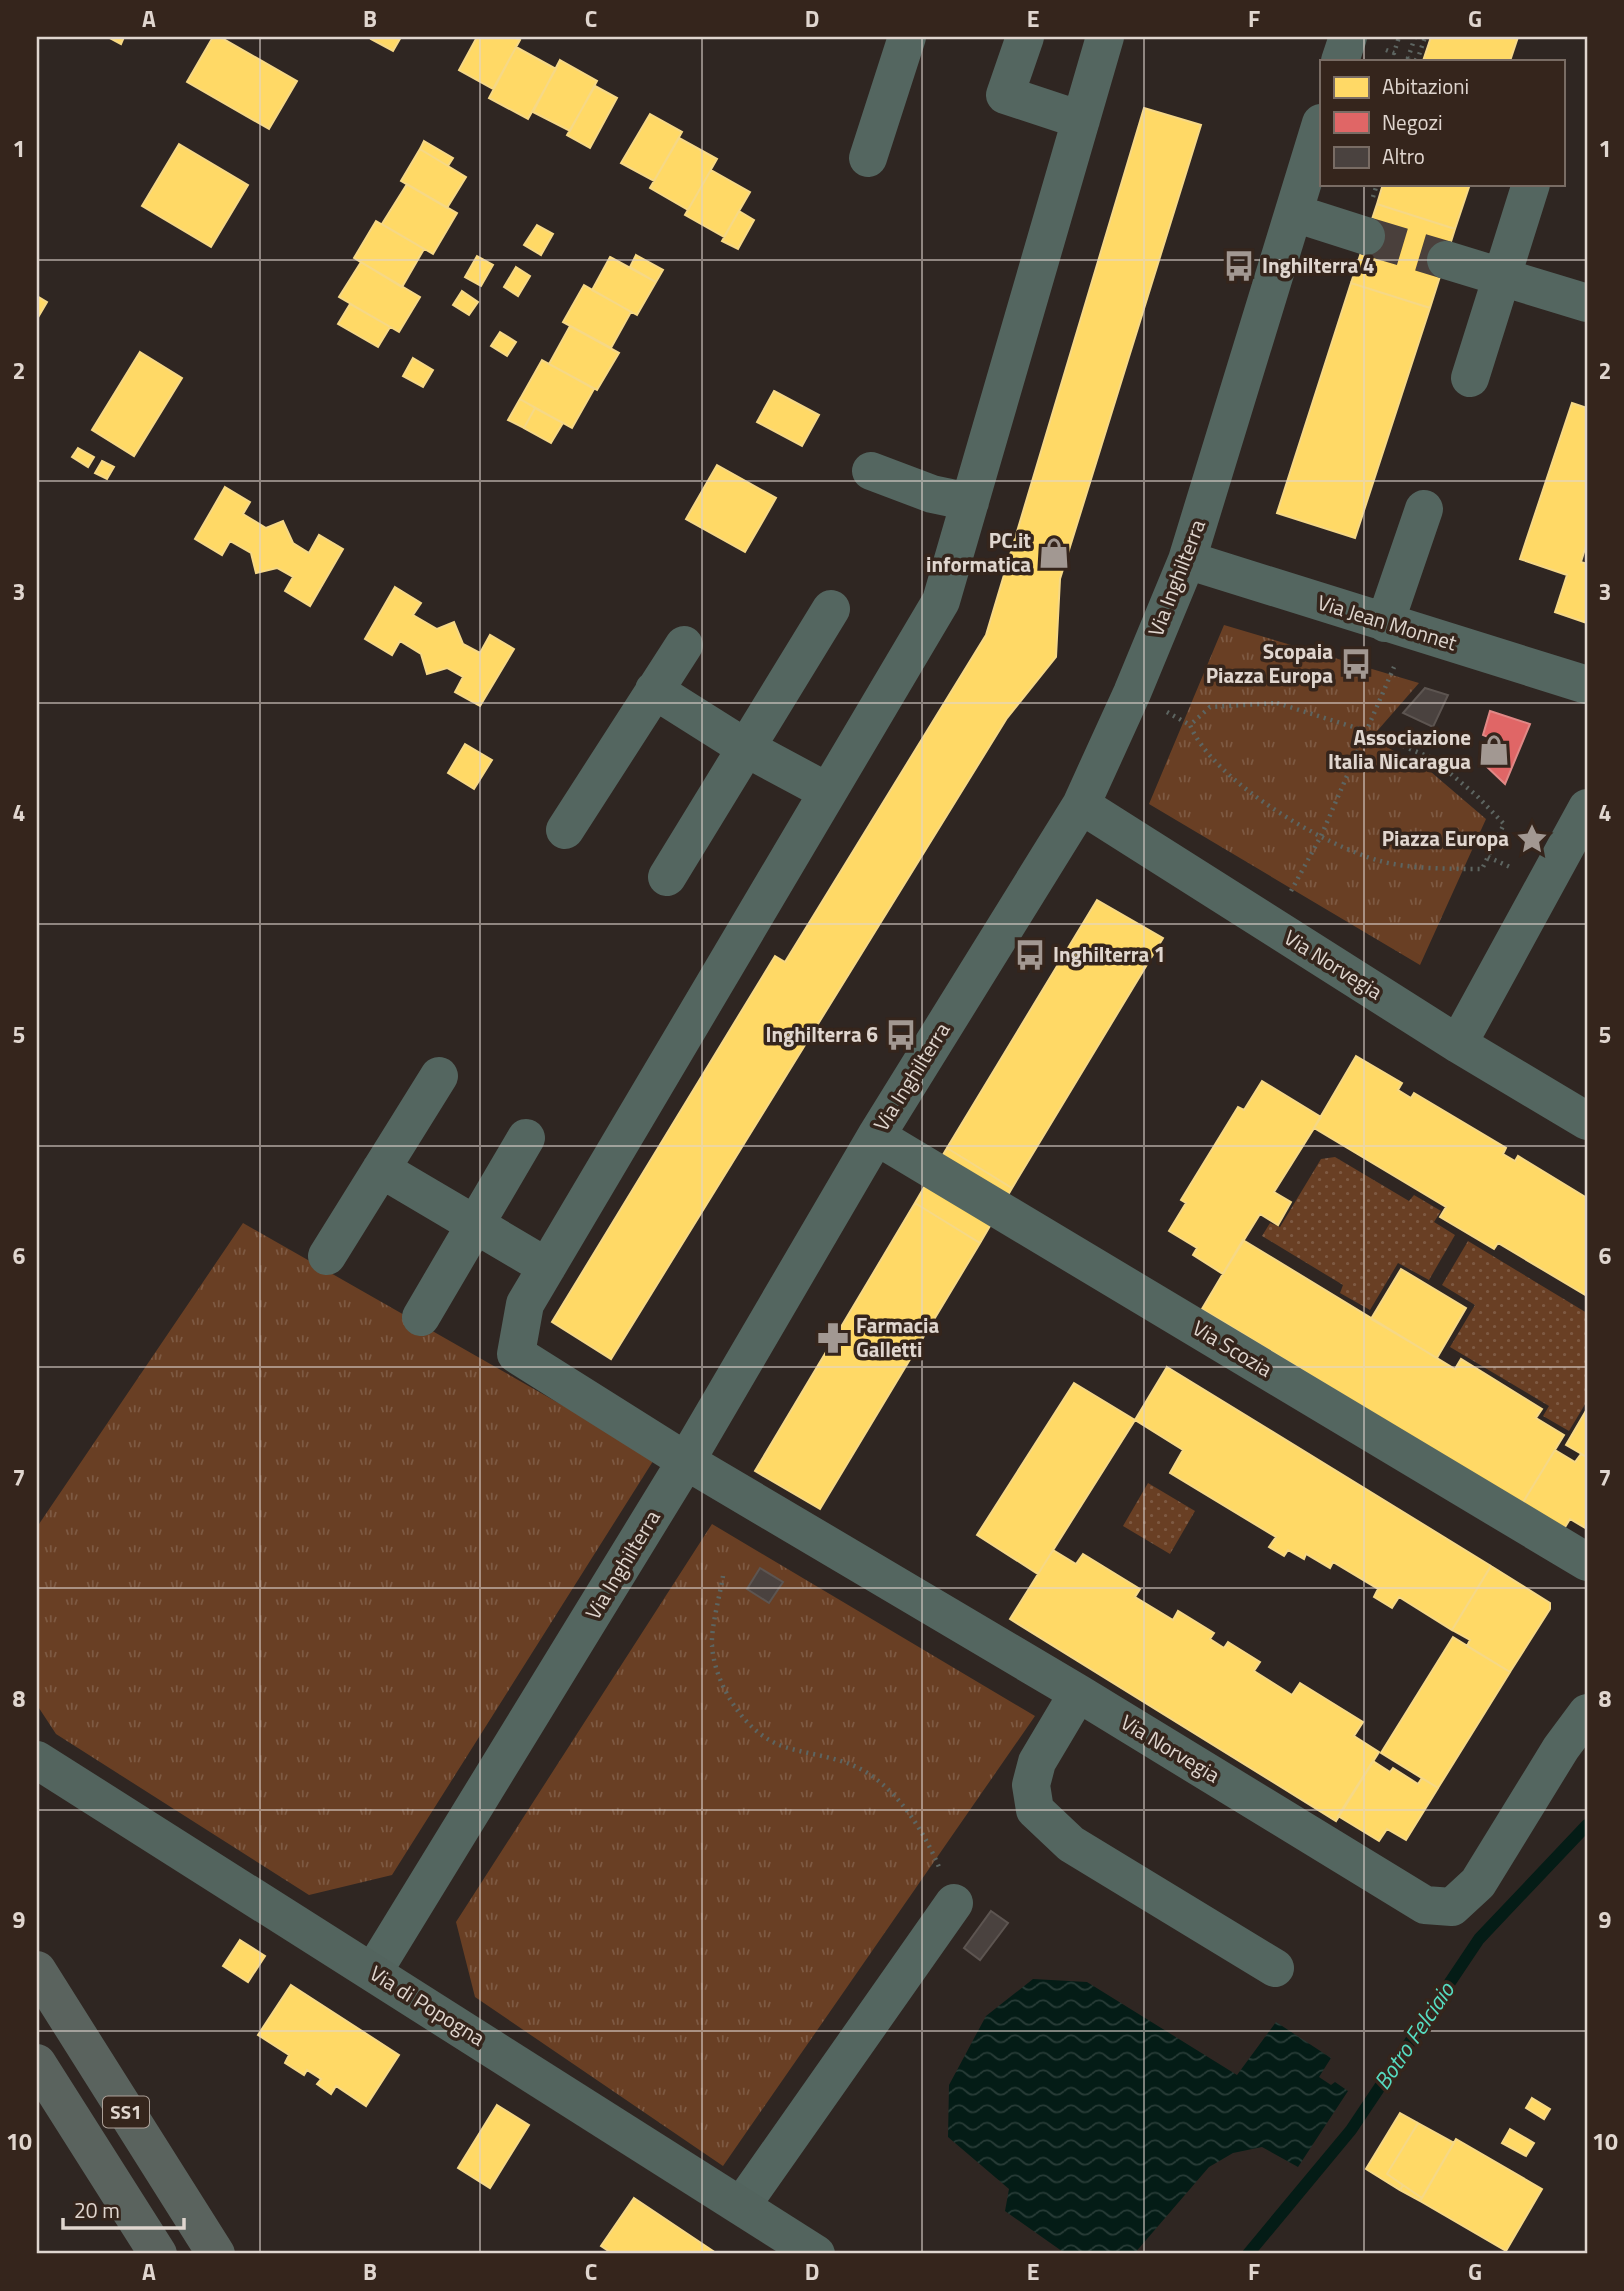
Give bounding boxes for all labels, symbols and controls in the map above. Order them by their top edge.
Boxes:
text: A [142,1,156,36]
text: B [363,1,377,36]
text: C [585,1,597,36]
text: D [805,1,819,36]
text: E [1027,1,1039,36]
text: F [1248,1,1260,36]
text: G [1468,1,1482,36]
legend [1320,60,1564,186]
text: Abitazioni [1382,70,1469,102]
text: Negozi [1382,106,1443,138]
text: 1 [13,131,25,166]
text: 1 [1599,131,1611,166]
text: Altro [1382,140,1425,172]
bus stop icon: Inghilterra 4 [1222,249,1256,283]
place label: Inghilterra 4 [1262,249,1375,281]
text: 2 [13,353,25,388]
text: 2 [1599,353,1611,388]
street label: Via Inghilterra [1139,514,1213,641]
place label: PC.it informatica [926,524,1031,580]
shop icon: PC.it informatica [1037,536,1071,570]
text: 3 [13,574,25,609]
text: 3 [1599,574,1611,609]
street label: Via Jean Monnet [1314,586,1461,659]
place label: Scopaia Piazza Europa [1206,635,1333,691]
bus stop icon: Scopaia Piazza Europa [1339,647,1373,681]
place label: Associazione Italia Nicaragua [1328,721,1471,777]
shop icon: Associazione Italia Nicaragua [1477,733,1511,767]
text: 4 [13,795,25,830]
text: 4 [1599,795,1611,830]
place label: Piazza Europa [1382,822,1509,854]
place icon: Piazza Europa [1515,822,1549,856]
street label: Via Norvegia [1278,921,1389,1007]
bus stop icon: Inghilterra 1 [1013,938,1047,972]
place label: Inghilterra 1 [1053,938,1166,970]
street label: Via Inghilterra [865,1015,958,1137]
text: 5 [13,1017,25,1052]
text: 5 [1599,1017,1611,1052]
place label: Inghilterra 6 [765,1018,878,1050]
bus stop icon: Inghilterra 6 [884,1018,918,1052]
text: 6 [13,1238,26,1273]
text: 6 [1599,1238,1612,1273]
place label: Farmacia Galletti [856,1309,939,1365]
street label: Via Scozia [1187,1312,1279,1385]
pharmacy icon: Farmacia Galletti [816,1321,850,1355]
text: 7 [13,1460,25,1495]
text: 7 [1599,1460,1611,1495]
street label: Via Inghilterra [577,1503,668,1625]
text: 8 [13,1681,26,1716]
text: 8 [1599,1681,1612,1716]
street label: Via Norvegia [1115,1706,1227,1791]
text: 9 [13,1902,26,1937]
text: 9 [1599,1902,1612,1937]
street label: Via di Popogna [364,1957,492,2054]
water label: Botro Felciaio [1365,1974,1463,2097]
road number: SS1 [103,2096,149,2128]
text: 10 [6,2124,32,2159]
text: 10 [1592,2124,1618,2159]
scale bar [63,2186,184,2230]
text: 20 m [74,2194,120,2226]
text: A [142,2254,156,2289]
text: B [363,2254,377,2289]
text: C [585,2254,597,2289]
text: D [805,2254,819,2289]
text: E [1027,2254,1039,2289]
text: F [1248,2254,1260,2289]
text: G [1468,2254,1482,2289]

